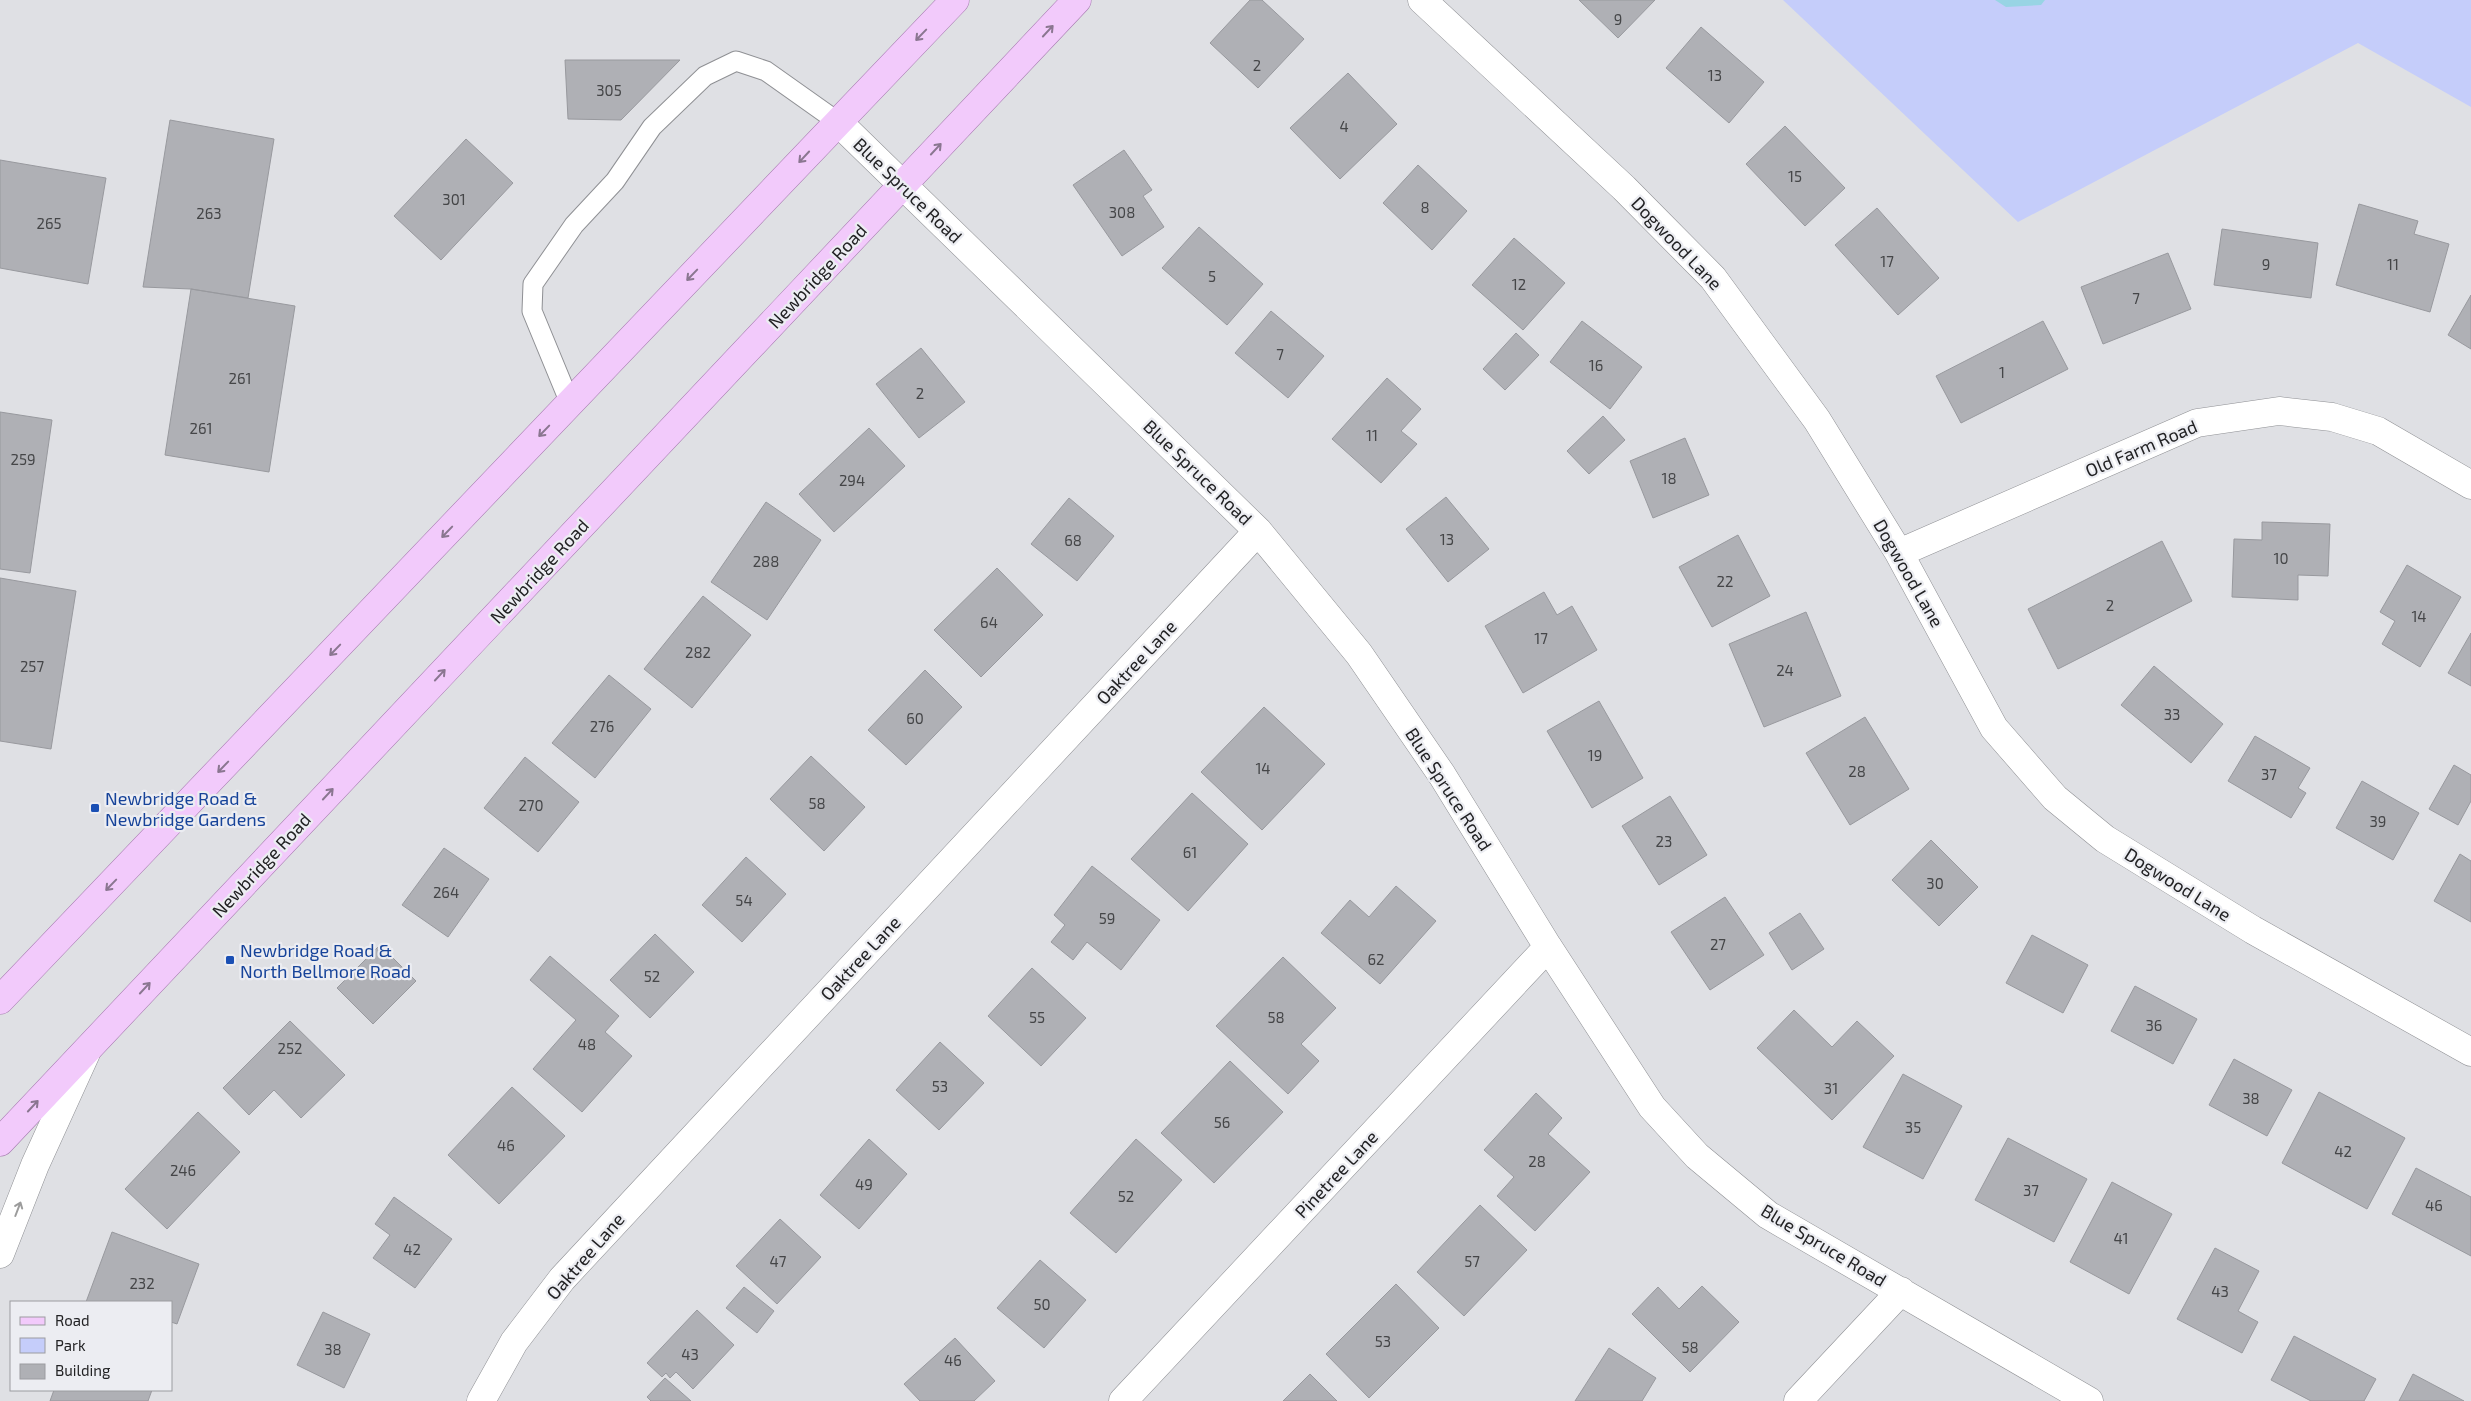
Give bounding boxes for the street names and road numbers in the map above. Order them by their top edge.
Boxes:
street label: Blue Spruce Road [849,133,967,247]
street label: Dogwood Lane [1627,192,1727,294]
street label: Newbridge Road [763,219,871,333]
street label: Blue Spruce Road [1139,415,1257,529]
street label: Old Farm Road [2082,415,2200,481]
street label: Newbridge Road [485,514,593,628]
street label: Dogwood Lane [1869,515,1949,631]
street label: Oaktree Lane [1091,615,1181,709]
street label: Blue Spruce Road [1401,723,1497,855]
street label: Newbridge Road [207,808,315,922]
street label: Dogwood Lane [2121,843,2235,925]
street label: Oaktree Lane [815,911,905,1005]
street label: Pinetree Lane [1290,1126,1382,1222]
street label: Blue Spruce Road [1757,1199,1891,1291]
street label: Oaktree Lane [541,1208,629,1304]

